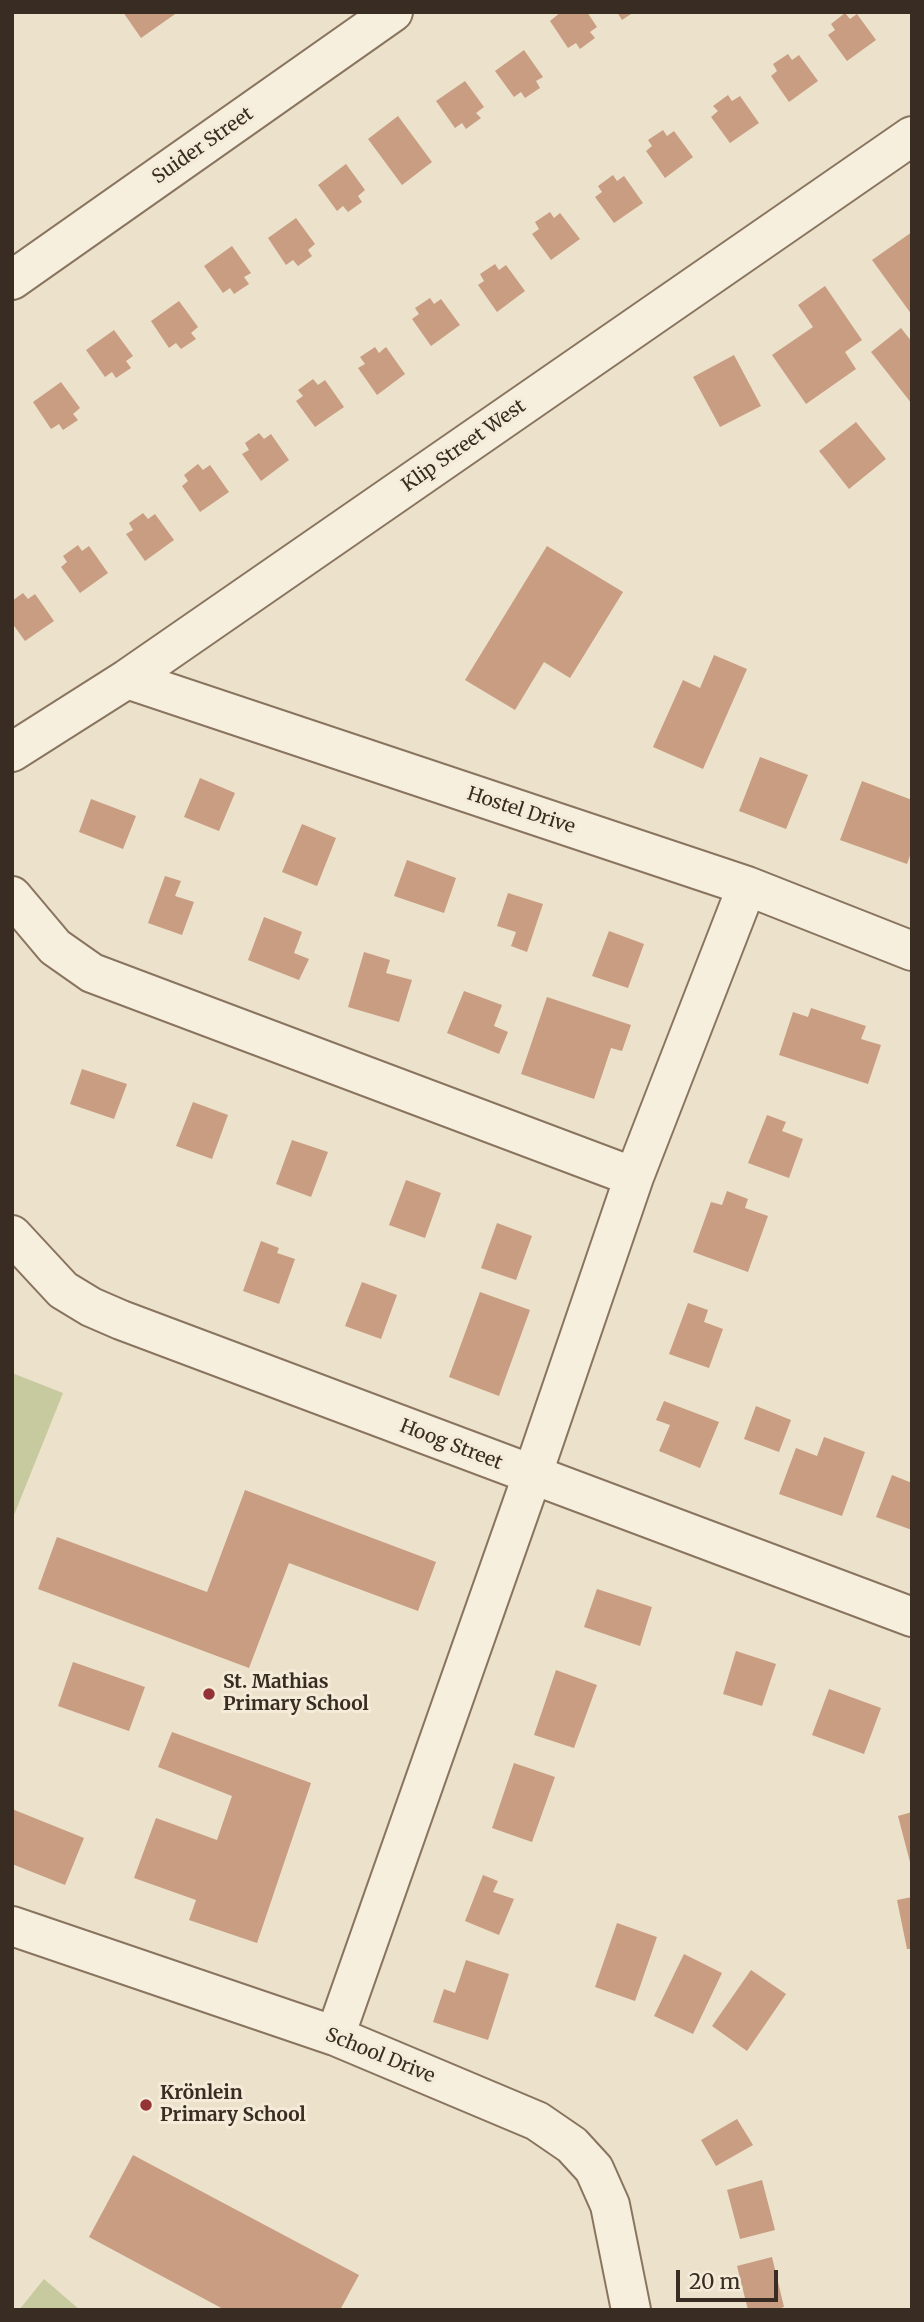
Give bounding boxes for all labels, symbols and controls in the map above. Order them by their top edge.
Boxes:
street label: Suider Street [148,103,258,189]
street label: Klip Street West [398,395,530,497]
street label: Hostel Drive [464,783,578,839]
street label: Hoog Street [396,1415,506,1475]
place label: St. Mathias Primary School [223,1672,369,1716]
marker: St. Mathias Primary School [201,1686,217,1702]
street label: School Drive [322,2024,438,2088]
place label: Krönlein Primary School [160,2083,306,2127]
marker: Krönlein Primary School [138,2097,154,2113]
scale bar [679,2256,780,2300]
text: 20 m [689,2268,740,2295]

